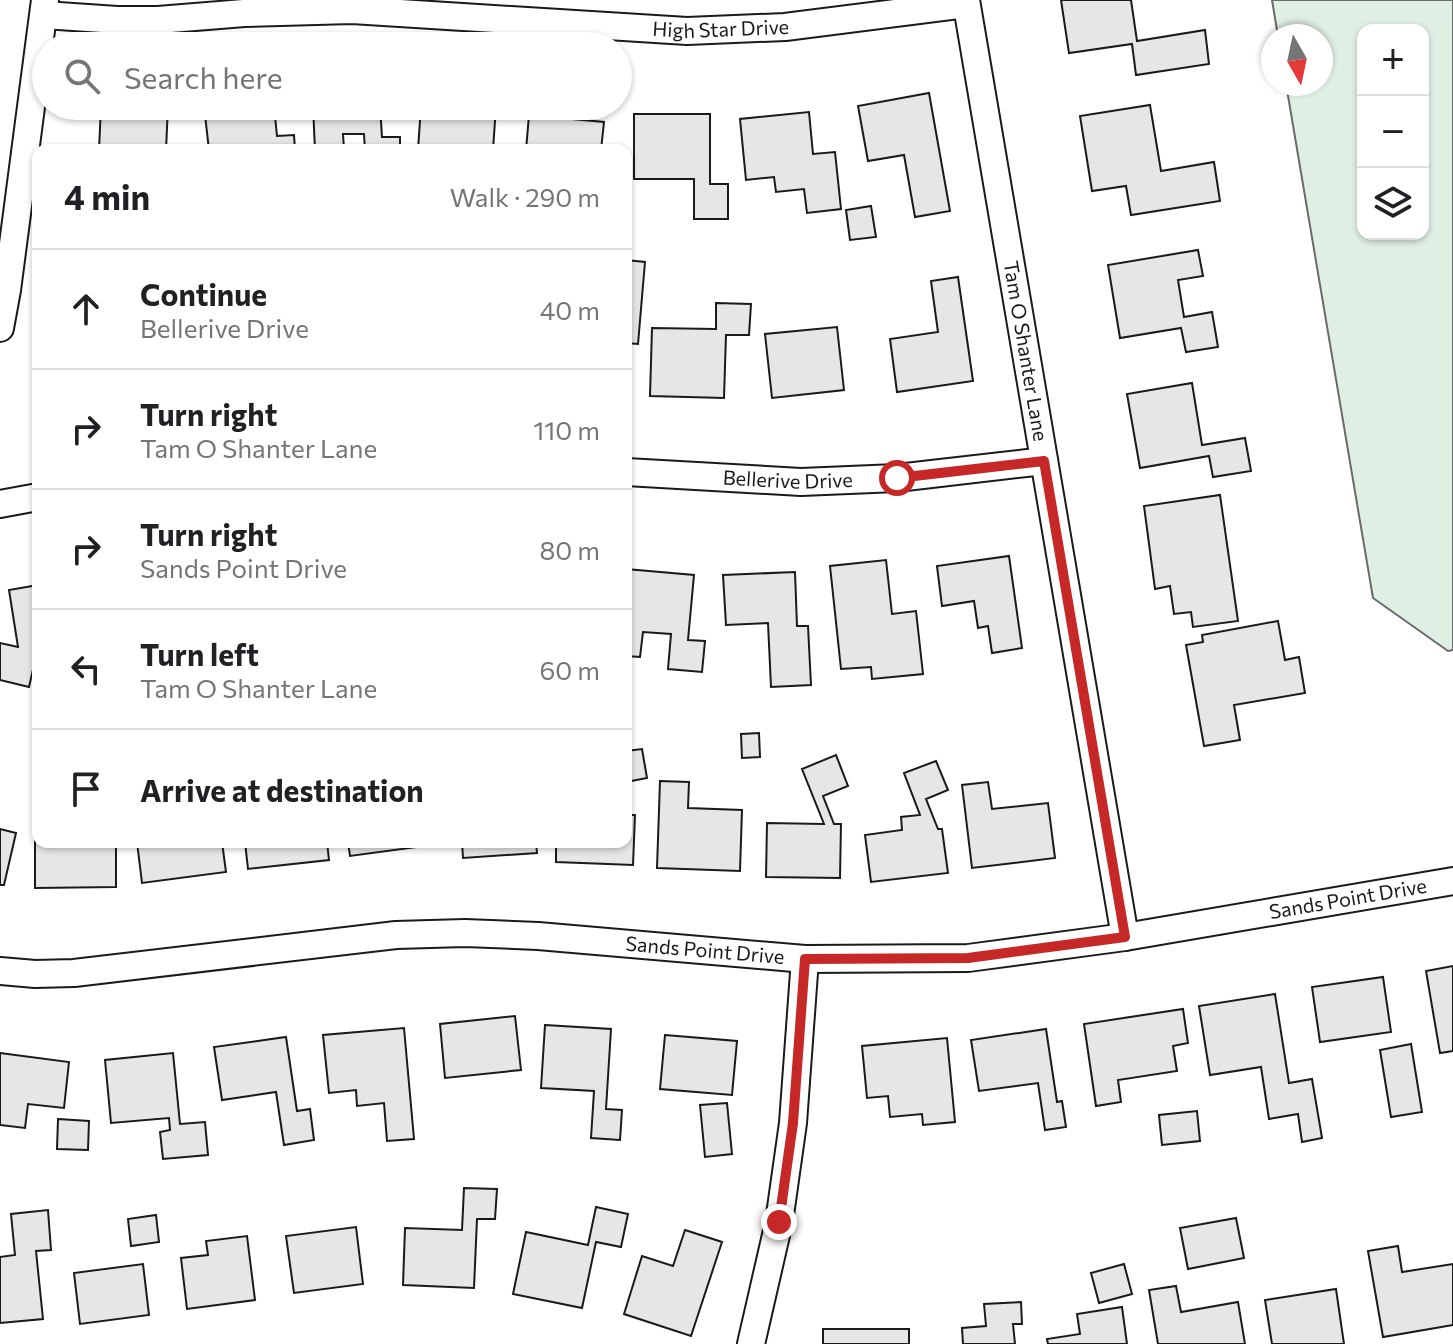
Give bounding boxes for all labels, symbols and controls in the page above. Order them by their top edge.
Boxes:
street label: High Star Drive [652,14,790,42]
north arrow [1261,24,1333,96]
map controls [1357,24,1429,240]
button: + [1357,24,1429,96]
search box [32,32,632,120]
icon: search [60,54,104,98]
text: Search here [124,58,283,95]
button: − [1357,96,1429,168]
button: layers [1357,168,1429,240]
text: 4 min [64,175,150,217]
text: Walk · 290 m [450,181,600,212]
street label: Tam O Shanter Lane [999,259,1054,443]
text: Continue [140,275,267,312]
icon: ahead [64,287,108,331]
text: 40 m [540,294,600,325]
text: Bellerive Drive [140,312,309,343]
text: Turn right [140,395,277,432]
icon: right [64,407,108,451]
text: 110 m [533,414,600,445]
text: Tam O Shanter Lane [140,432,377,463]
route start [879,460,915,496]
street label: Bellerive Drive [722,465,853,493]
text: Turn right [140,515,277,552]
icon: right [64,527,108,571]
text: 80 m [540,534,600,565]
text: Sands Point Drive [140,552,347,583]
text: Turn left [140,635,259,672]
icon: left [64,647,108,691]
text: 60 m [540,654,600,685]
text: Tam O Shanter Lane [140,672,377,703]
icon: arrive [64,767,108,811]
text: Arrive at destination [140,771,424,808]
street label: Sands Point Drive [1267,873,1428,923]
street label: Sands Point Drive [625,931,785,968]
route end [761,1204,797,1240]

